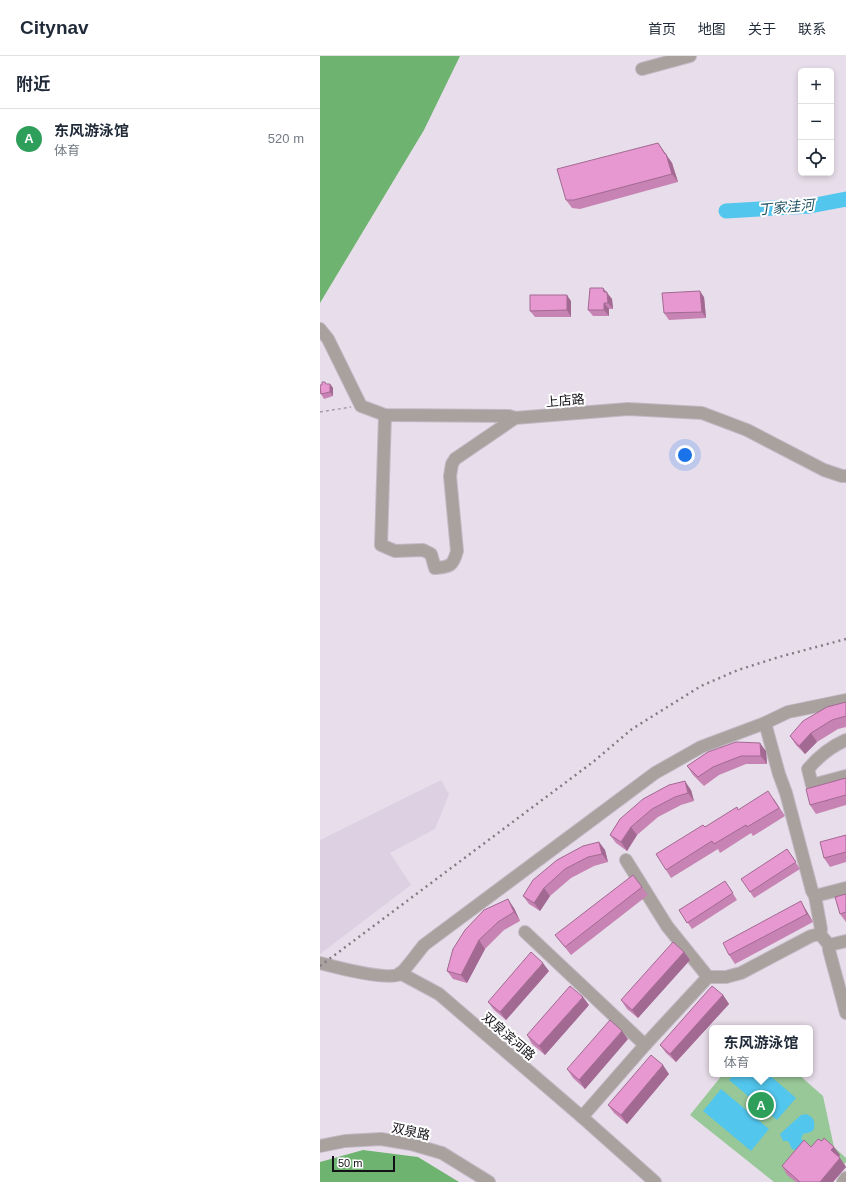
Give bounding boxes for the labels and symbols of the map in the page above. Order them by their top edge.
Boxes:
water label: 丁家洼河 [757,196,818,217]
street label: 上店路 [545,391,585,410]
your location [675,445,695,465]
street label: 双泉滨河路 [479,1009,538,1063]
pin: A [748,1090,774,1120]
street label: 双泉路 [390,1120,432,1143]
scale bar [332,1154,395,1173]

